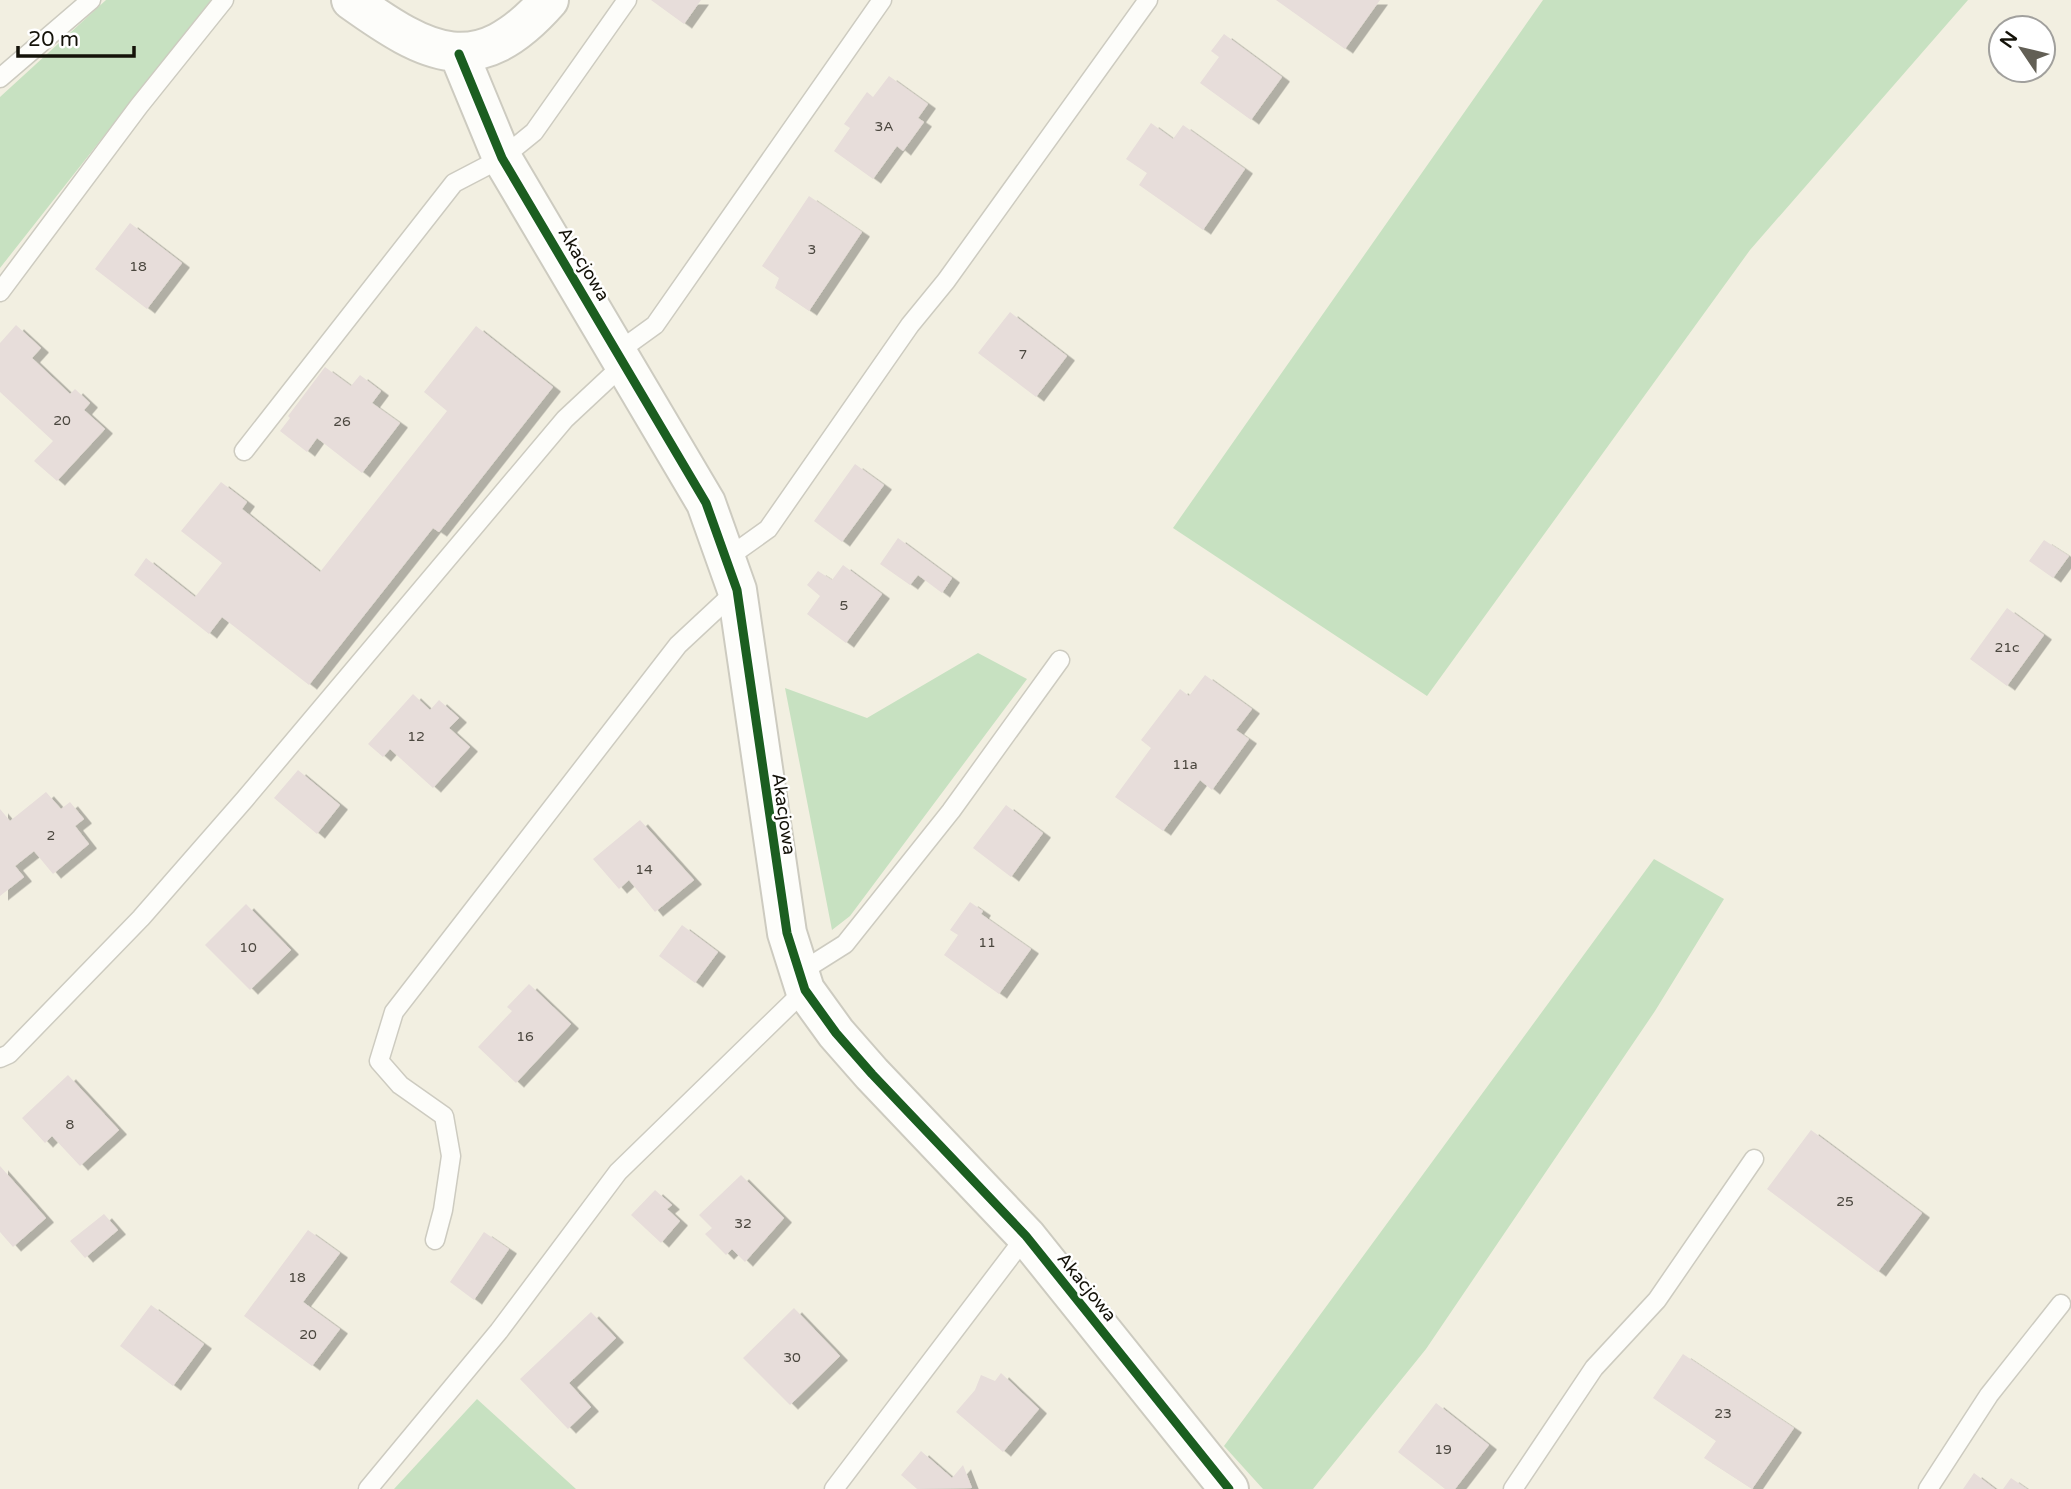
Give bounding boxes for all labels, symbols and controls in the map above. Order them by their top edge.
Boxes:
scale bar [18,14,133,58]
north arrow [1987,14,2057,84]
text: 20 m [28,27,79,52]
text: N [1996,27,2022,52]
house number: 3A [874,118,894,135]
street label: Akacjowa [553,223,615,305]
house number: 3 [808,241,816,258]
house number: 18 [129,258,147,275]
house number: 7 [1019,346,1027,363]
house number: 20 [53,412,71,429]
house number: 26 [333,413,351,430]
house number: 5 [840,597,848,614]
house number: 21c [1994,639,2020,656]
house number: 12 [407,728,425,745]
house number: 11a [1172,756,1198,773]
street label: Akacjowa [767,772,801,856]
house number: 2 [47,827,55,844]
house number: 14 [635,861,653,878]
house number: 11 [978,934,996,951]
house number: 10 [239,939,257,956]
house number: 16 [516,1028,534,1045]
house number: 8 [66,1116,75,1133]
house number: 25 [1836,1193,1854,1210]
house number: 32 [734,1215,752,1232]
street label: Akacjowa [1053,1248,1121,1326]
house number: 18 [288,1269,306,1286]
house number: 20 [299,1326,317,1343]
house number: 30 [783,1349,801,1366]
house number: 23 [1714,1405,1732,1422]
house number: 19 [1434,1441,1452,1458]

